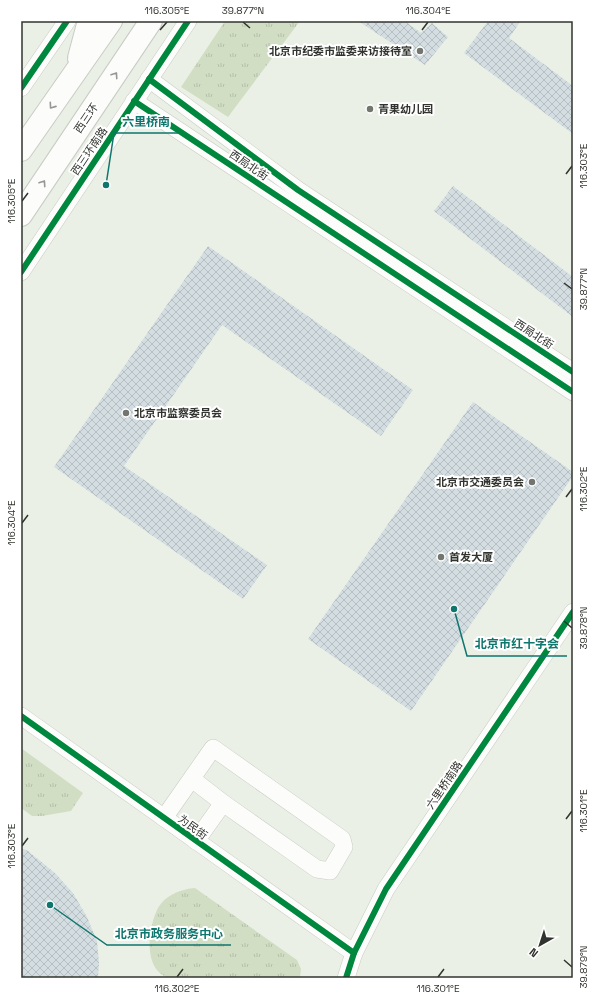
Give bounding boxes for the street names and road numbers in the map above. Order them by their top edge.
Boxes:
street label: 西三环 [71,100,101,136]
street label: 西三环南路 [68,124,110,178]
street label: 西局北街 [227,147,271,183]
street label: 西局北街 [512,316,556,352]
street label: 六里桥南路 [423,758,465,812]
street label: 为民街 [176,812,210,842]

